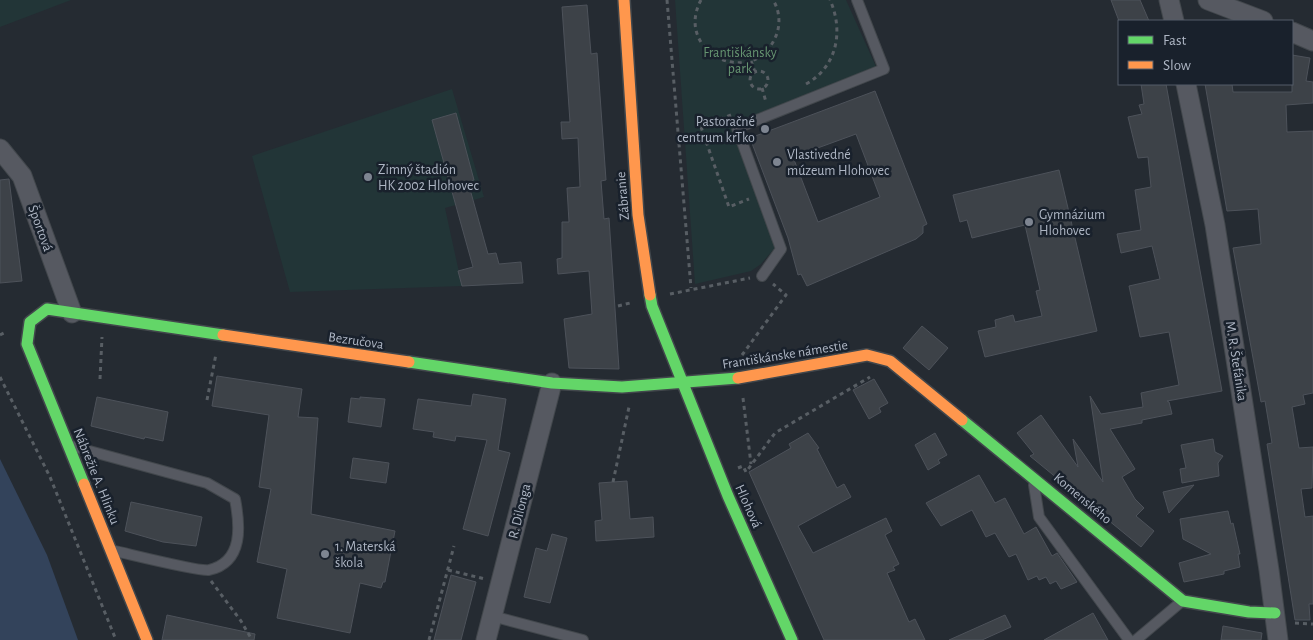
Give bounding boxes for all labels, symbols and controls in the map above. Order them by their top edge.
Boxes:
legend [1118,20,1293,85]
text: Fast [1163,33,1187,48]
park label: Františkánsky park [703,46,777,76]
text: Slow [1163,58,1191,73]
place label: Pastoračné centrum krTko [677,115,755,145]
marker: Pastoračné centrum krTko [759,123,771,135]
place label: Vlastivedné múzeum Hlohovec [787,148,890,178]
marker: Vlastivedné múzeum Hlohovec [771,156,783,168]
place label: Zimný štadión HK 2002 Hlohovec [378,163,479,193]
marker: Zimný štadión HK 2002 Hlohovec [362,171,374,183]
street label: Zábranie [614,171,632,221]
street label: Športová [25,203,57,254]
place label: Gymnázium Hlohovec [1039,208,1105,238]
marker: Gymnázium Hlohovec [1023,216,1035,228]
street label: M. R. Štefánika [1223,320,1251,403]
street label: Bezručova [327,330,385,352]
street label: Františkánske námestie [721,338,849,372]
street label: Nábrežie A. Hlinku [70,426,122,526]
street label: Komenského [1051,471,1114,527]
street label: R. Dilonga [506,482,534,540]
street label: Hlohová [732,483,764,531]
place label: 1. Materská škola [335,540,396,570]
marker: 1. Materská škola [319,548,331,560]

